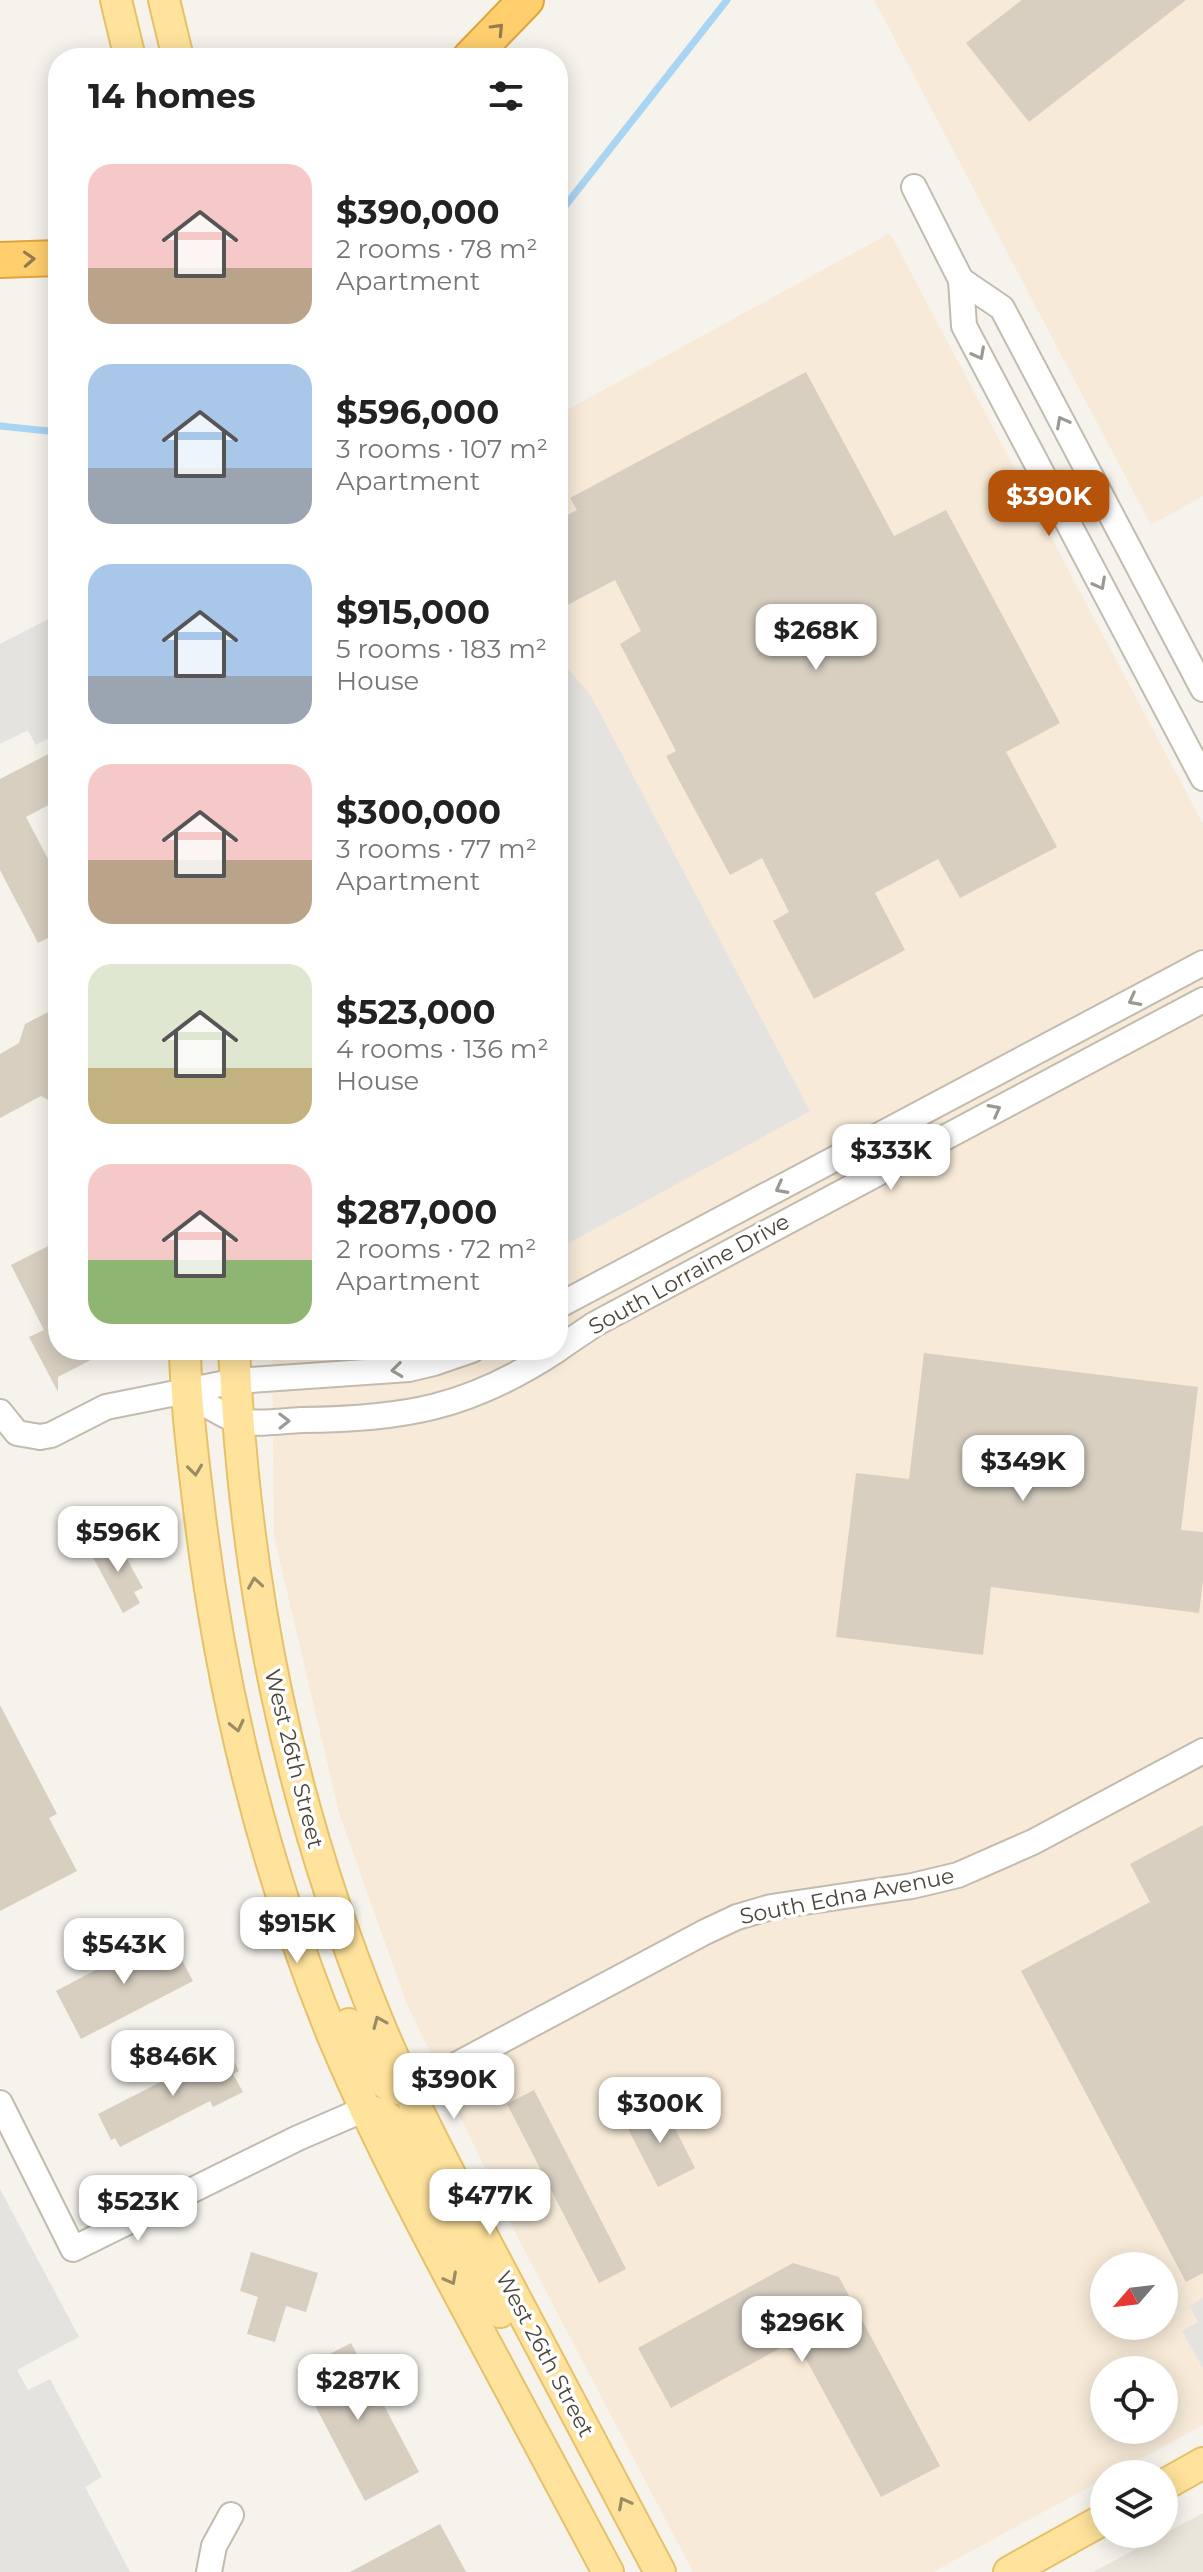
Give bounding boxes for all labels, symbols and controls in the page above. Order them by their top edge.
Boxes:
one-way arrow [489,24,504,38]
icon: filters [484,74,528,118]
text: 14 homes [88,75,256,117]
text: $390,000 [336,191,500,233]
icon: home [152,196,248,292]
text: 2 rooms · 78 m² [336,233,538,265]
one-way arrow [23,251,36,268]
text: Apartment [336,265,480,297]
one-way arrow [969,346,984,360]
text: $596,000 [336,391,499,433]
icon: home [152,396,248,492]
one-way arrow [1056,417,1072,431]
text: 3 rooms · 107 m² [336,433,548,465]
text: Apartment [336,465,480,497]
pin: $390K [993,470,1105,538]
text: $390K [1006,480,1092,512]
one-way arrow [1091,576,1106,590]
text: $915,000 [336,591,490,633]
icon: home [152,596,248,692]
pin: $268K [760,604,872,672]
text: $268K [774,614,858,646]
text: 5 rooms · 183 m² [336,633,547,665]
text: House [336,665,419,697]
text: $300,000 [336,791,501,833]
icon: home [152,796,248,892]
text: 3 rooms · 77 m² [336,833,537,865]
text: Apartment [336,865,480,897]
one-way arrow [1128,990,1143,1005]
text: $523,000 [336,991,496,1033]
icon: home [152,996,248,1092]
text: 4 rooms · 136 m² [336,1033,549,1065]
text: House [336,1065,419,1097]
one-way arrow [986,1105,1001,1120]
pin: $333K [835,1124,947,1192]
text: $333K [850,1134,932,1166]
one-way arrow [775,1178,790,1193]
text: $287,000 [336,1191,497,1233]
icon: home [152,1196,248,1292]
street label: South Lorraine Drive [584,1208,794,1340]
text: 2 rooms · 72 m² [336,1233,536,1265]
text: Apartment [336,1265,480,1297]
one-way arrow [390,1361,404,1378]
one-way arrow [278,1412,291,1430]
pin: $349K [967,1435,1079,1503]
text: $349K [980,1445,1066,1477]
one-way arrow [186,1463,203,1476]
pin: $596K [62,1506,174,1574]
text: $596K [76,1516,160,1548]
one-way arrow [247,1577,264,1590]
street label: West 26th Street [259,1667,329,1852]
one-way arrow [228,1718,245,1732]
street label: South Edna Avenue [738,1862,956,1930]
pin: $915K [241,1897,353,1965]
text: $915K [258,1907,336,1939]
pin: $543K [68,1918,180,1986]
text: $543K [82,1928,166,1960]
one-way arrow [372,2016,388,2030]
pin: $846K [117,2030,229,2098]
text: $846K [129,2040,217,2072]
pin: $390K [398,2053,510,2121]
text: $390K [411,2063,497,2095]
pin: $300K [604,2077,716,2145]
text: $300K [617,2087,703,2119]
pin: $477K [434,2169,546,2237]
pin: $523K [82,2175,194,2243]
text: $477K [447,2179,533,2211]
text: $523K [97,2185,179,2217]
north arrow [1090,2252,1178,2340]
map controls [1090,2252,1178,2548]
street label: West 26th Street [490,2266,600,2442]
one-way arrow [441,2270,456,2285]
pin: $296K [746,2296,858,2364]
text: $296K [760,2306,844,2338]
pin: $287K [302,2354,414,2422]
button: locate [1090,2356,1178,2444]
text: $287K [316,2364,400,2396]
button: layers [1090,2460,1178,2548]
one-way arrow [618,2497,633,2511]

